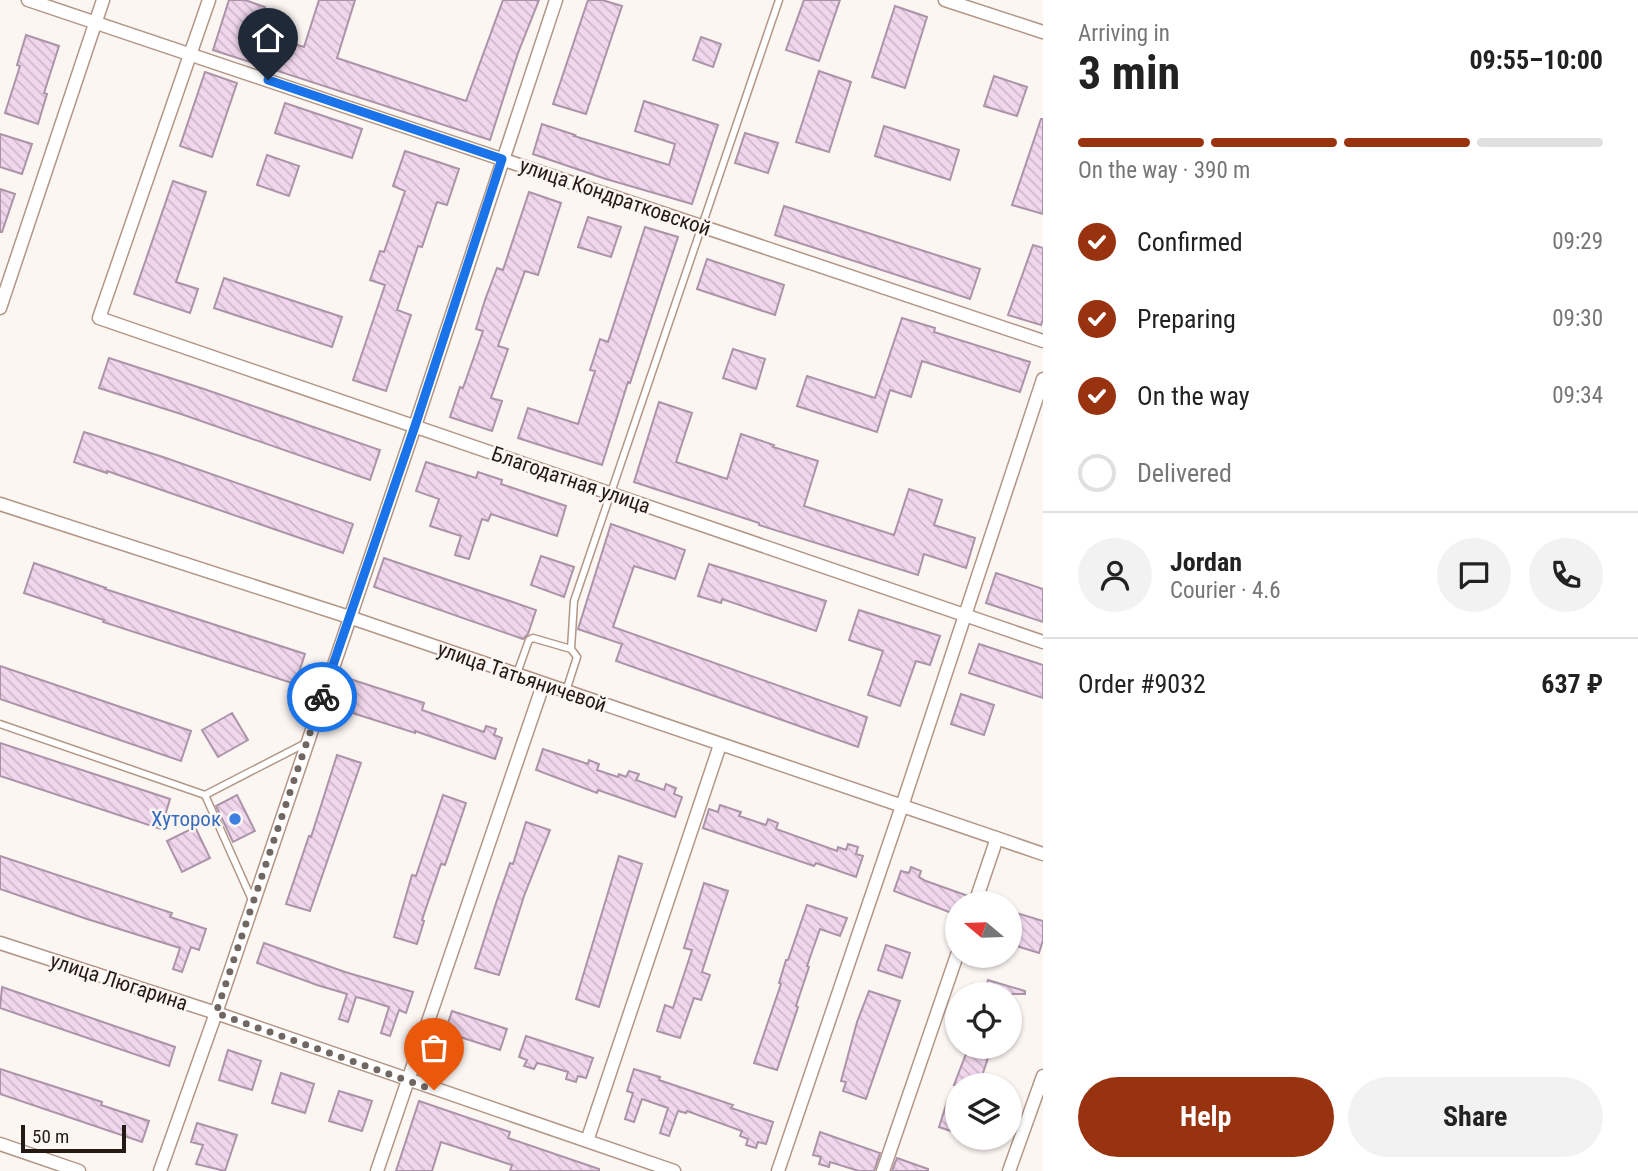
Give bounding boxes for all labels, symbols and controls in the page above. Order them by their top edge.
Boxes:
pin [238,8,298,80]
icon: home [249,19,287,57]
text: Arriving in [1078,20,1170,47]
text: 09:55–10:00 [1469,45,1603,75]
text: 3 min [1078,46,1180,100]
street label: улица Кондратковской [516,153,714,241]
text: On the way · 390 m [1078,157,1250,184]
icon: check [1078,223,1116,261]
text: Confirmed [1137,227,1243,257]
text: 09:29 [1552,228,1603,255]
icon: check [1078,300,1116,338]
text: Preparing [1137,304,1236,334]
text: 09:30 [1552,305,1603,332]
icon: check [1078,377,1116,415]
text: On the way [1137,381,1250,411]
text: 09:34 [1552,382,1603,409]
street label: Благодатная улица [488,442,654,518]
text: Delivered [1137,458,1232,488]
button: person [1078,538,1152,612]
button: chat [1437,538,1511,612]
button: phone [1529,538,1603,612]
text: Jordan [1170,547,1242,577]
text: Courier · 4.6 [1170,577,1281,604]
street label: улица Татьяничевой [434,637,610,717]
courier [287,662,357,732]
text: Order #9032 [1078,669,1206,699]
text: 637 ₽ [1541,669,1603,699]
icon: bike [303,678,341,716]
place label: Хуторок [151,807,221,831]
marker: Хуторок [227,811,243,827]
north arrow [945,891,1022,968]
map controls [945,891,1022,1150]
street label: улица Люгарина [47,948,191,1016]
button: locate [945,982,1022,1059]
pin [404,1018,464,1090]
icon: bag [415,1029,453,1067]
button: layers [945,1073,1022,1150]
button: Help [1078,1077,1334,1157]
button: Share [1348,1077,1603,1157]
scale bar [21,1122,126,1154]
text: 50 m [32,1125,69,1148]

